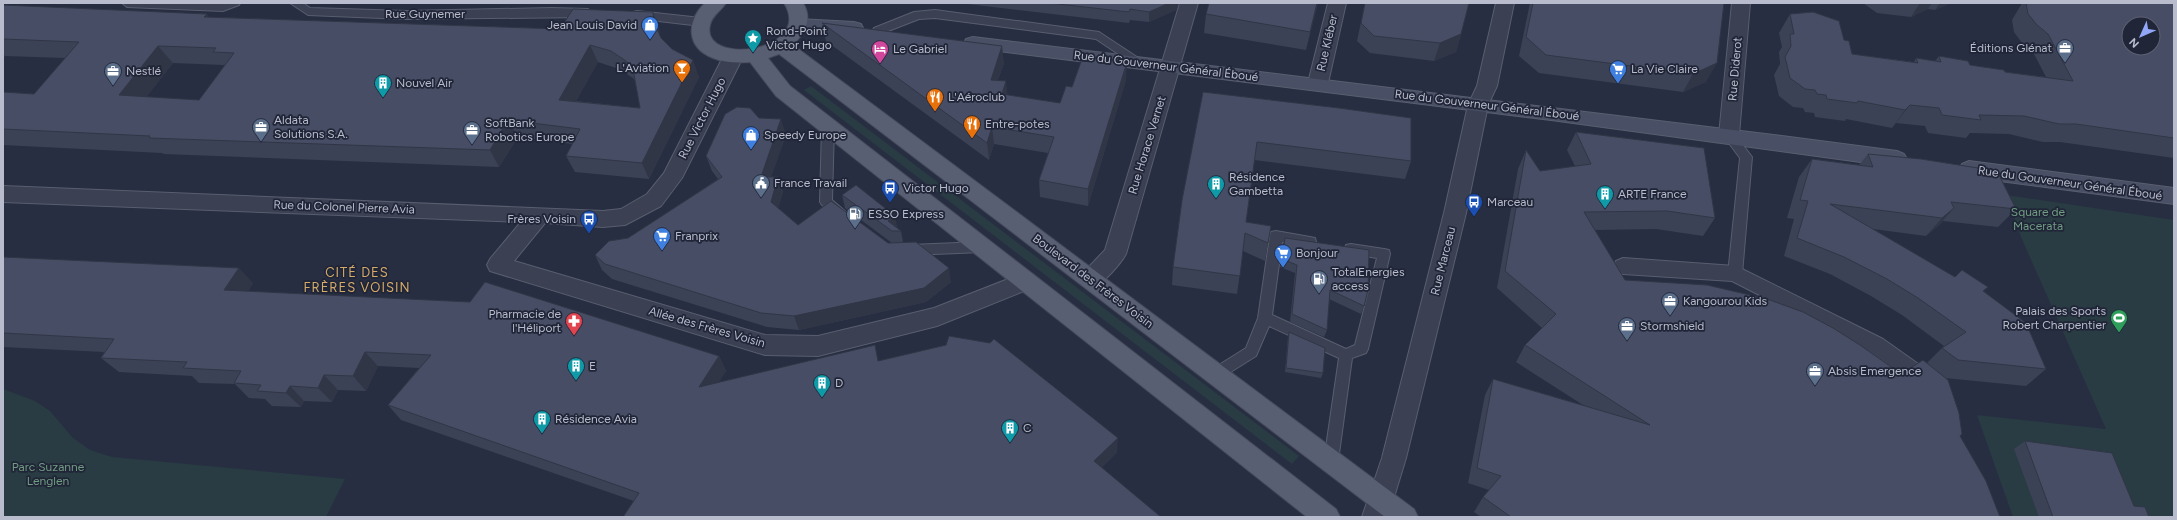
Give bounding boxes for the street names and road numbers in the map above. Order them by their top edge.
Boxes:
street label: Rue Guynemer [385,7,465,21]
street label: Rue Kléber [1314,13,1340,73]
street label: Rue Diderot [1725,36,1745,101]
street label: Rue du Gouverneur Général Éboué [1073,48,1260,84]
street label: Rue Victor Hugo [675,75,729,161]
street label: Rue du Gouverneur Général Éboué [1394,87,1581,123]
street label: Rue Horace Vernet [1125,94,1169,196]
street label: Rue du Gouverneur Général Éboué [1977,163,2163,203]
street label: Rue du Colonel Pierre Avia [273,198,415,216]
street label: Rue Marceau [1428,225,1458,297]
street label: Boulevard des Frères Voisin [1030,231,1156,331]
street label: Allée des Frères Voisin [647,304,767,350]

